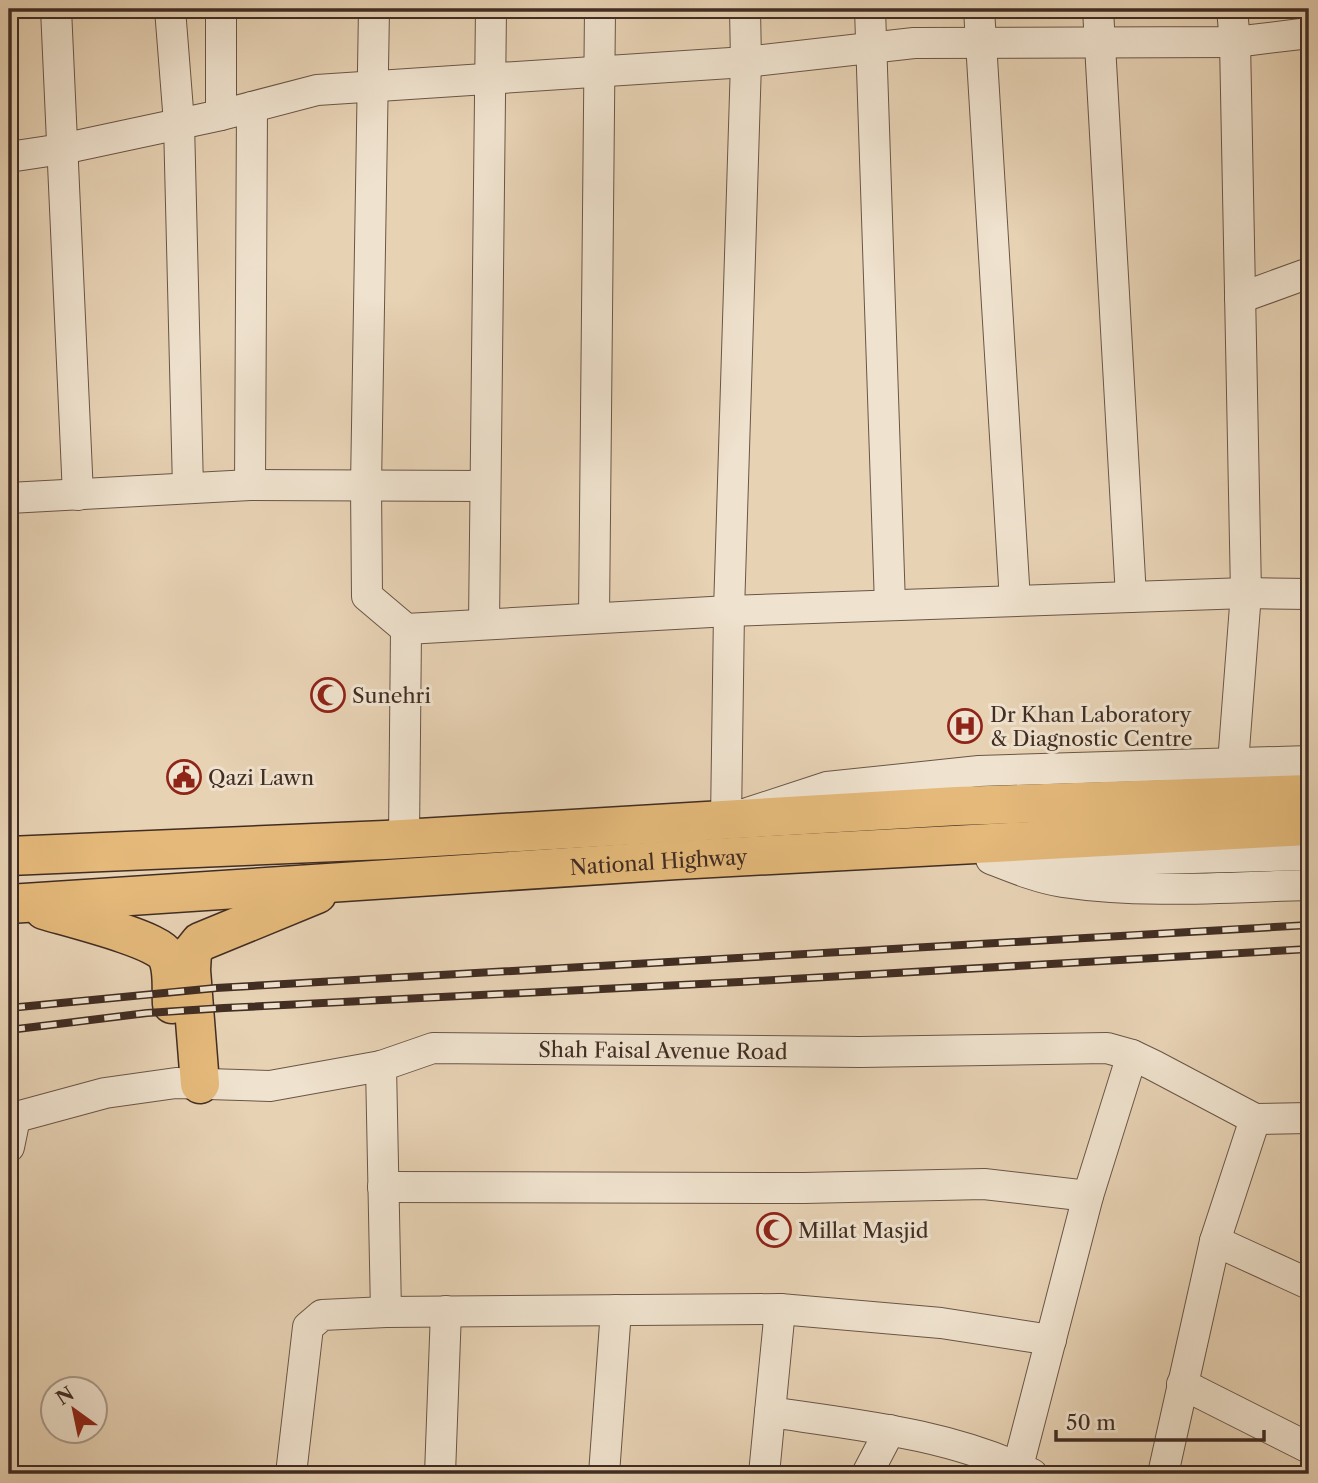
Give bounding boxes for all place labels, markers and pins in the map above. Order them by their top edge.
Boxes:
mosque icon: Sunehri [309,676,347,714]
place label: Sunehri [352,683,431,708]
place label: Dr Khan Laboratory & Diagnostic Centre [990,702,1192,751]
hospital icon: Dr Khan Laboratory & Diagnostic Centre [946,707,984,745]
public building icon: Qazi Lawn [165,758,203,796]
place label: Qazi Lawn [208,765,314,790]
mosque icon: Millat Masjid [755,1211,793,1249]
place label: Millat Masjid [798,1218,929,1243]

